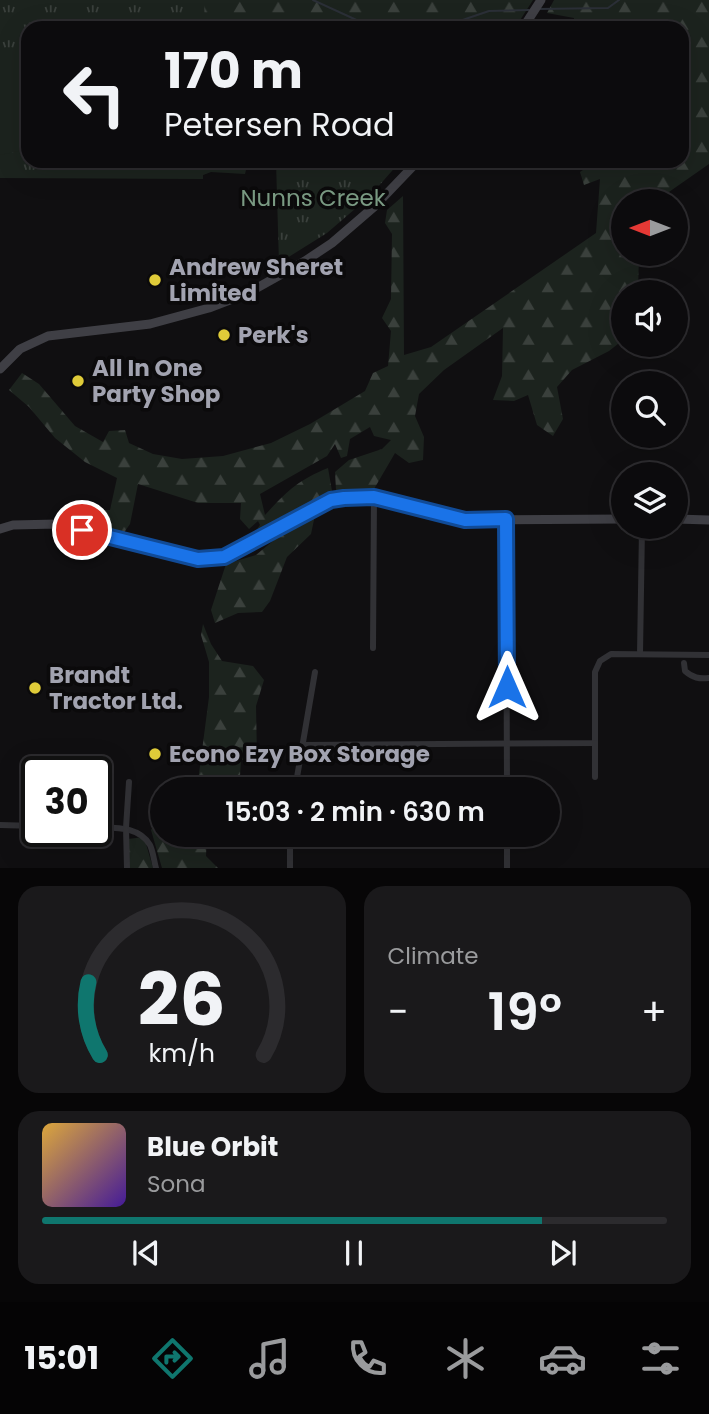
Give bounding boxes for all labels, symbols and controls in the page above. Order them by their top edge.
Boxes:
text: 170 m [164,37,303,105]
icon: left [49,49,140,140]
text: Petersen Road [164,102,395,147]
park label: Nunns Creek [240,182,386,214]
north arrow [611,189,688,266]
map controls [611,189,688,539]
place label: Andrew Sheret Limited [169,251,343,309]
marker: Andrew Sheret Limited [147,272,163,288]
button: sound [611,280,688,357]
place label: Perk's [238,319,309,351]
marker: Perk's [216,327,232,343]
place label: All In One Party Shop [92,352,220,410]
button: search [611,371,688,448]
marker: All In One Party Shop [70,373,86,389]
button: layers [611,462,688,539]
pin [52,500,112,560]
icon: arrive [63,511,101,549]
position arrow [470,650,544,724]
place label: Brandt Tractor Ltd. [49,659,183,717]
marker: Brandt Tractor Ltd. [27,680,43,696]
place label: Econo Ezy Box Storage [169,738,430,770]
marker: Econo Ezy Box Storage [147,746,163,762]
speed limit sign: 30 [21,756,112,847]
text: 15:03 · 2 min · 630 m [225,794,485,830]
text: Climate [388,940,478,972]
text: 26 [138,950,226,1051]
text: 19° [488,975,562,1048]
text: − [388,985,408,1038]
text: + [641,985,667,1038]
text: km/h [148,1036,215,1071]
text: Blue Orbit [147,1129,278,1165]
text: Sona [147,1168,206,1200]
icon: previous [127,1234,165,1272]
icon: pause [335,1234,373,1272]
icon: next [544,1234,582,1272]
icon: directions [148,1334,197,1383]
icon: music [245,1334,294,1383]
icon: phone [343,1334,392,1383]
icon: climate [441,1334,490,1383]
icon: car [538,1334,587,1383]
icon: filters [636,1334,685,1383]
text: 15:01 [24,1335,99,1380]

